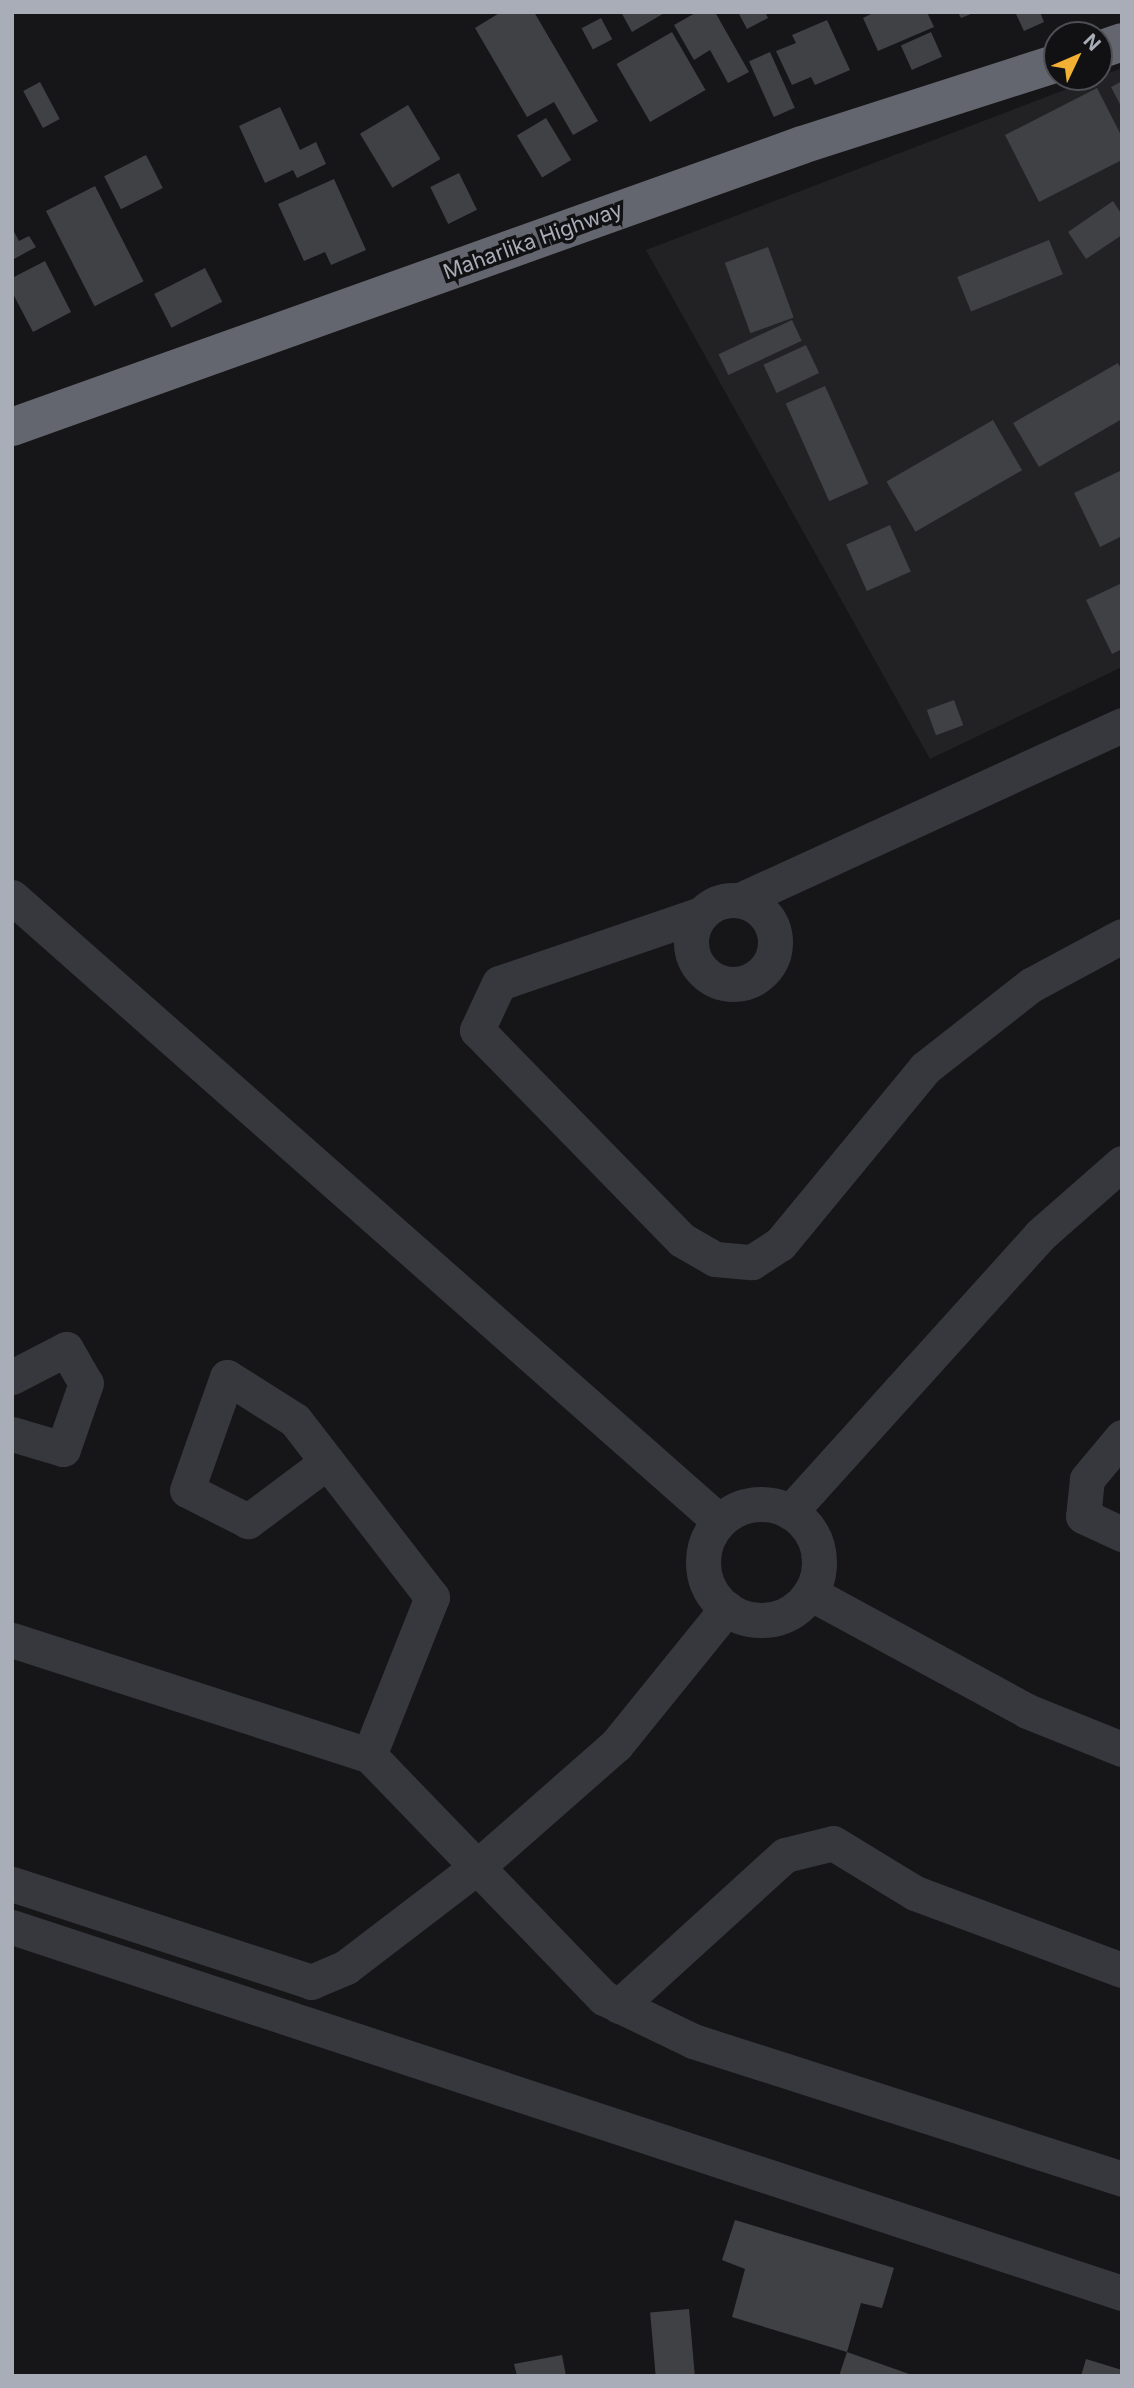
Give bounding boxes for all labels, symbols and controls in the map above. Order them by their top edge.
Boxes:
north arrow [1043,21,1113,91]
text: N [1079,29,1105,56]
street label: Maharlika Highway [440,197,626,285]

